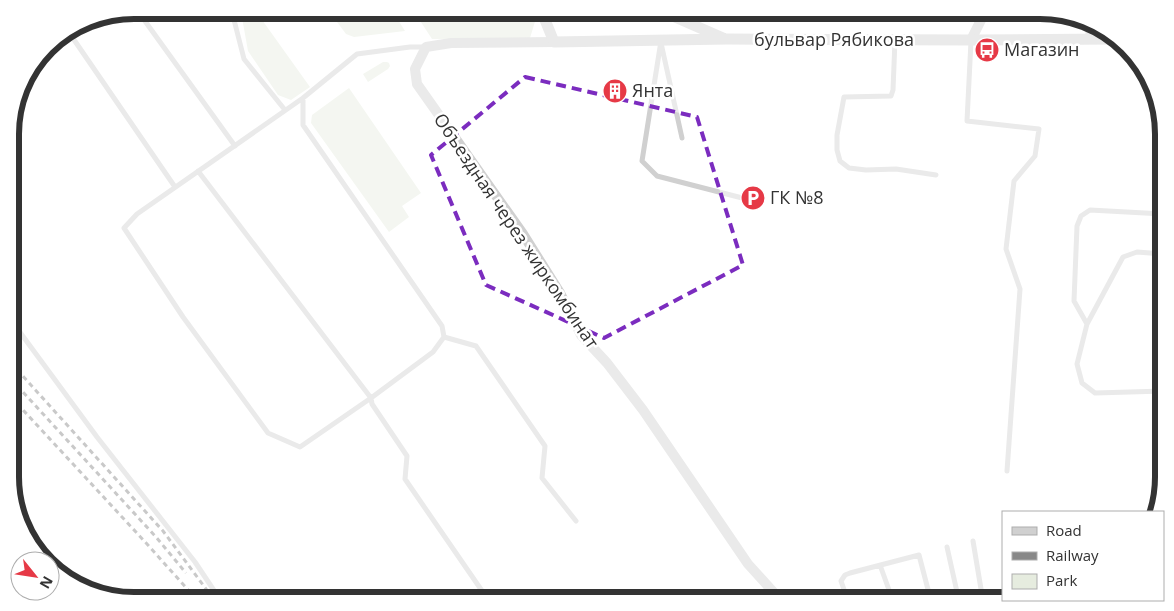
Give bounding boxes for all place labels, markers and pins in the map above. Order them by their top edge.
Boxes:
bus stop icon: Магазин [974,37,1000,63]
place label: Магазин [1004,37,1080,61]
building icon: Янта [602,78,628,104]
place label: Янта [632,78,673,102]
parking icon: ГК №8 [740,185,766,211]
place label: ГК №8 [770,185,824,209]

